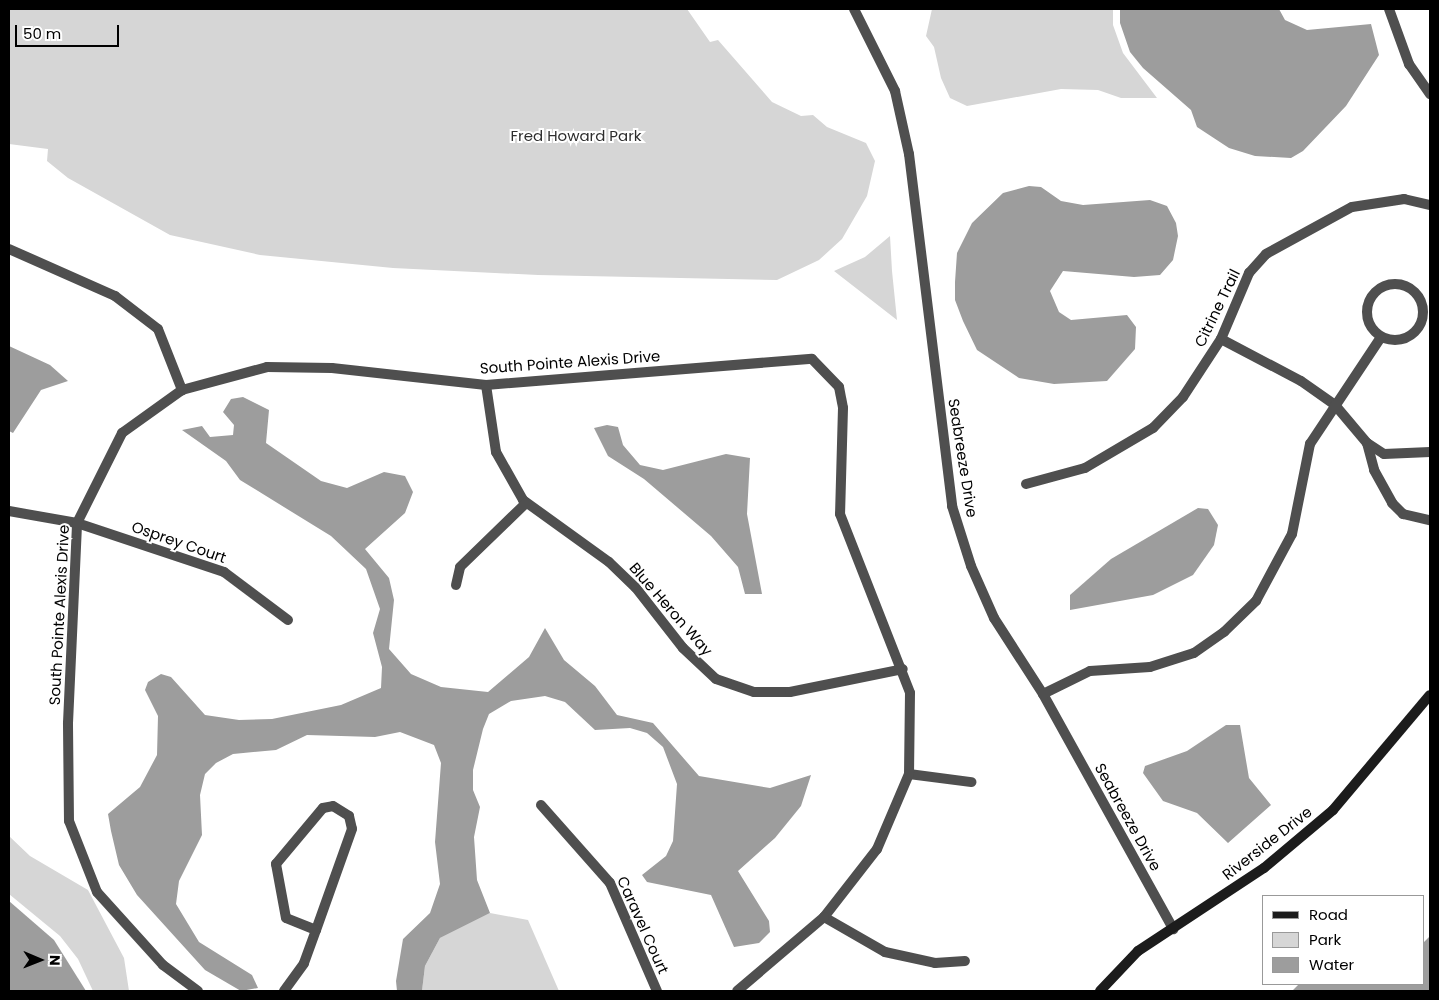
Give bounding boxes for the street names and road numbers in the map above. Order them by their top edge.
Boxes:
street label: Citrine Trail [1190,266,1244,350]
street label: South Pointe Alexis Drive [479,347,661,377]
street label: Seabreeze Drive [945,397,981,519]
street label: Osprey Court [129,517,229,567]
street label: South Pointe Alexis Drive [45,524,73,706]
street label: Blue Heron Way [626,559,716,659]
street label: Seabreeze Drive [1091,760,1165,874]
street label: Riverside Drive [1219,802,1315,884]
street label: Caravel Court [613,874,673,976]

